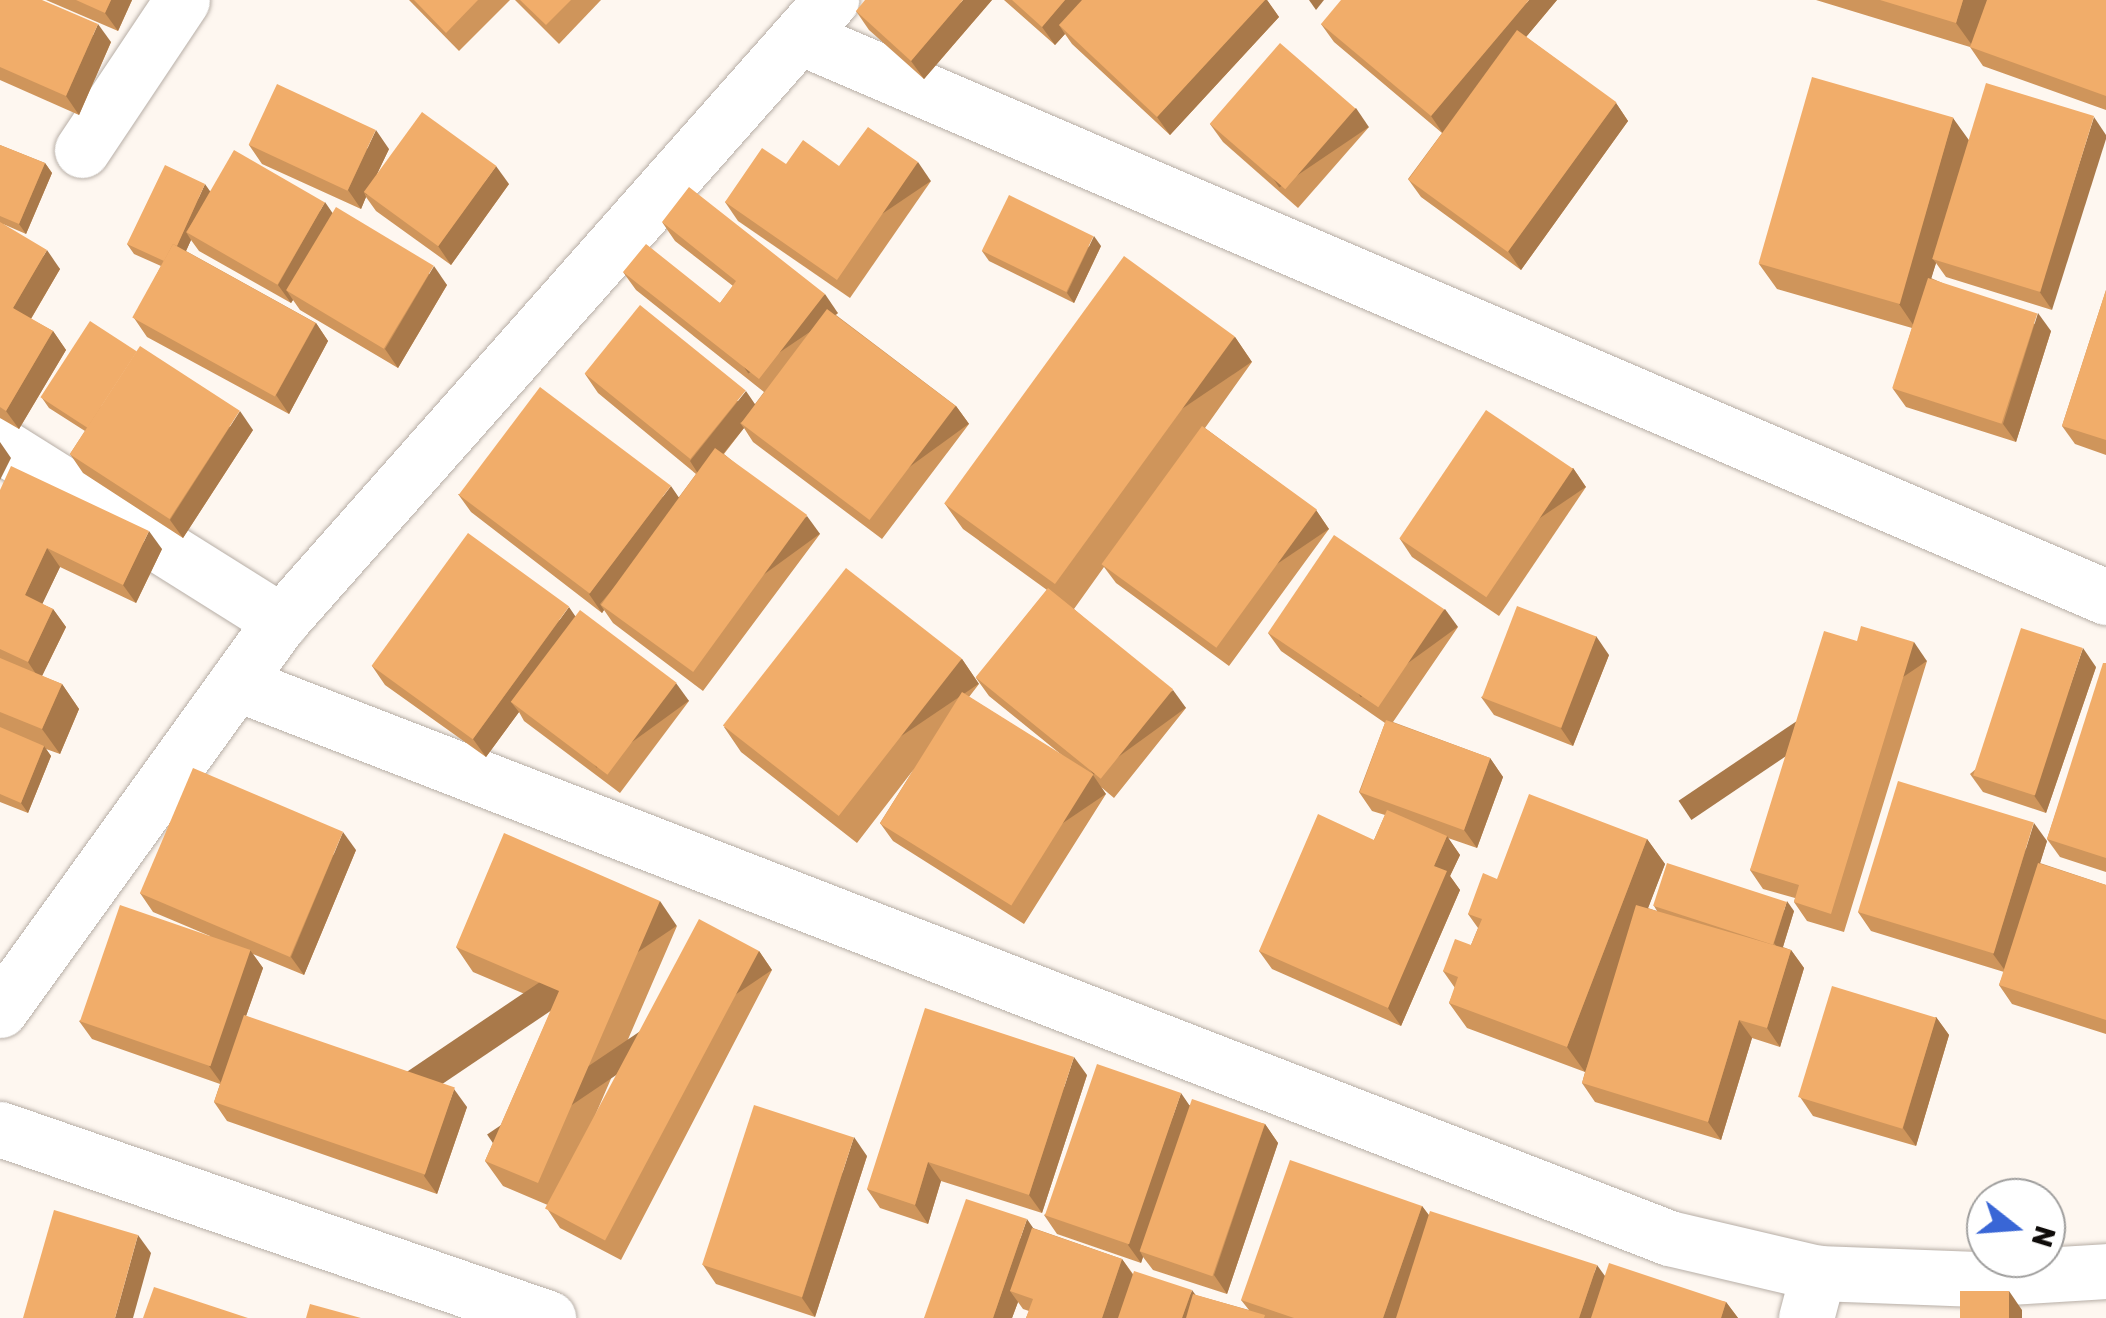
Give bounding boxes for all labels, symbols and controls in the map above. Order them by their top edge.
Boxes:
north arrow [1966,1178,2066,1278]
text: N [2025,1222,2062,1251]

